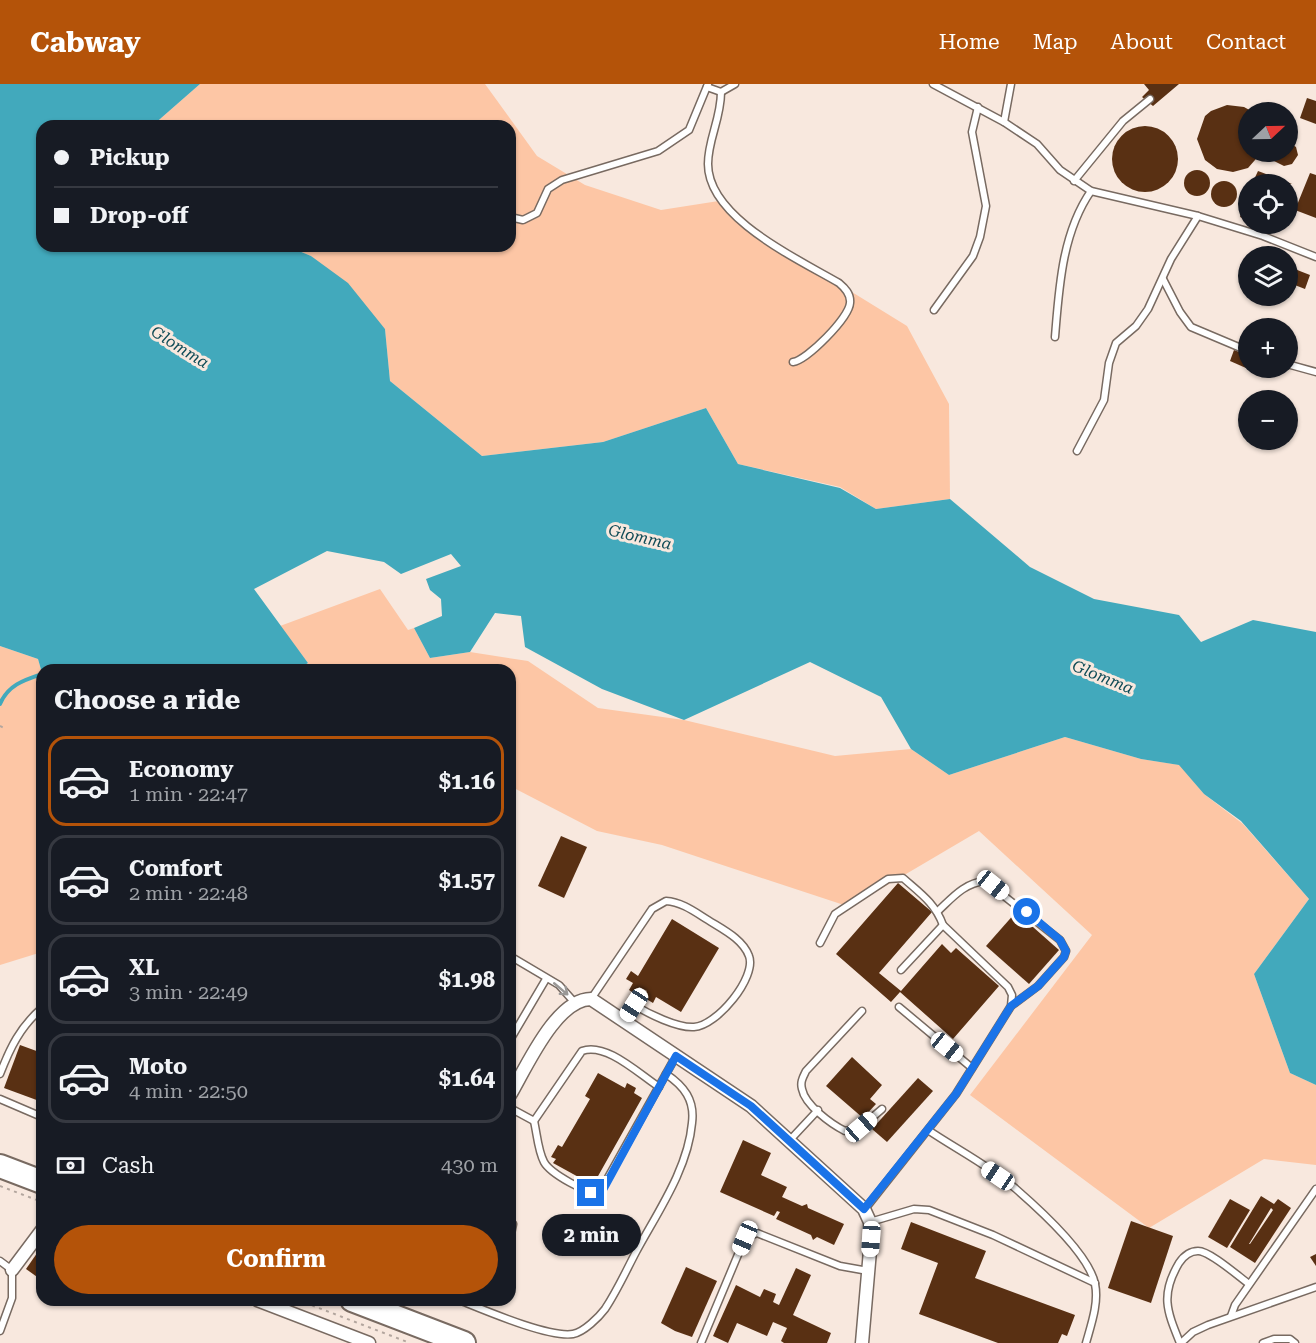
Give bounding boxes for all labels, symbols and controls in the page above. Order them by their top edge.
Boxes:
text: Cabway [30,26,141,59]
text: Home [939,30,1000,54]
text: Map [1033,30,1078,54]
text: About [1111,30,1173,54]
text: Contact [1206,30,1286,54]
north arrow [1238,102,1298,162]
map controls [1238,102,1298,450]
text: Pickup [90,145,170,170]
button: locate [1238,174,1298,234]
text: Drop-off [90,203,188,228]
button: layers [1238,246,1298,306]
button: + [1238,318,1298,378]
water label: Glomma [148,322,213,372]
button: − [1238,390,1298,450]
water label: Glomma [607,521,674,554]
water label: Glomma [1070,656,1137,698]
text: Choose a ride [54,684,240,716]
icon: car [57,754,111,808]
text: Economy [129,757,233,782]
text: $1.16 [439,769,495,794]
text: 1 min · 22:47 [129,782,248,806]
icon: car [57,853,111,907]
text: Comfort [129,856,222,881]
car [973,867,1013,903]
text: $1.57 [439,868,495,893]
text: 2 min · 22:48 [129,881,248,905]
route start [1013,898,1040,925]
icon: car [57,952,111,1006]
text: XL [129,955,159,980]
text: $1.98 [439,967,495,992]
text: 3 min · 22:49 [129,980,248,1004]
one-way arrow [553,982,569,996]
car [617,985,651,1025]
car [927,1029,967,1065]
icon: car [57,1051,111,1105]
text: Moto [129,1054,187,1079]
text: $1.64 [439,1066,495,1091]
text: 4 min · 22:50 [129,1079,248,1103]
car [842,1108,880,1146]
icon: cash [54,1149,87,1182]
text: Cash [102,1153,154,1178]
text: 430 m [441,1153,498,1177]
car [978,1158,1018,1194]
route end [577,1179,604,1206]
callout: 2 min [542,1214,640,1256]
car [730,1218,760,1258]
car [861,1220,881,1258]
text: 2 min [564,1223,619,1247]
button: Confirm [54,1225,498,1294]

